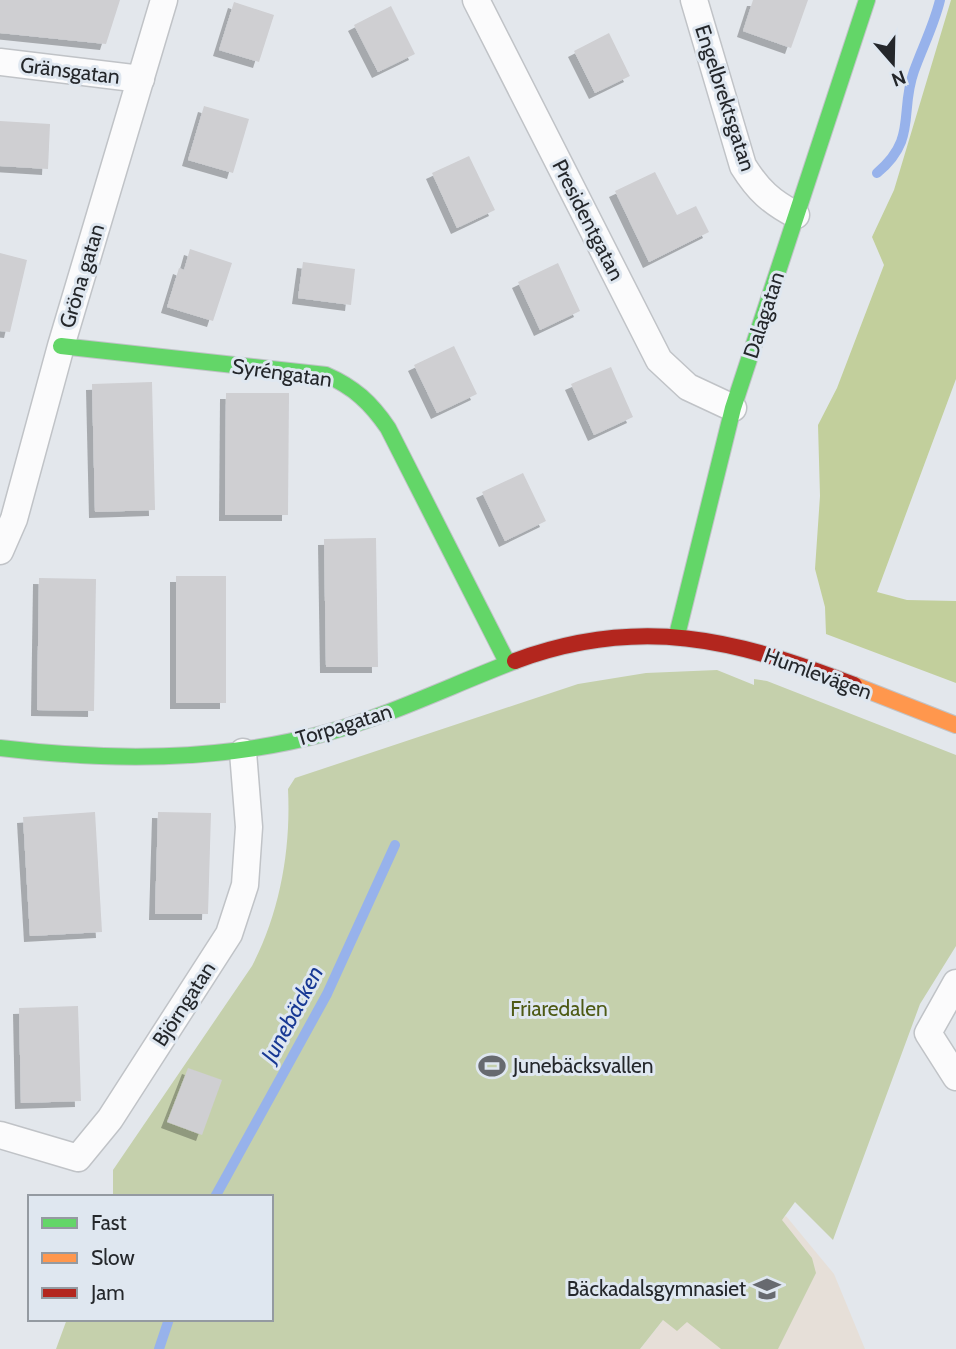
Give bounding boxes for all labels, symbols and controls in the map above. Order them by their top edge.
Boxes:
street label: Engelbrektsgatan [690,21,761,174]
north arrow [858,28,928,98]
street label: Gränsgatan [19,52,121,89]
text: N [888,65,909,92]
street label: Presidentgatan [547,155,630,284]
street label: Gröna gatan [54,221,109,331]
street label: Dalagatan [738,268,789,361]
street label: Syréngatan [231,353,334,392]
street label: Humlevägen [761,642,875,705]
street label: Torpagatan [293,698,395,751]
street label: Björngatan [147,957,221,1051]
water label: Junebäcken [254,961,329,1069]
park label: Friaredalen [510,996,608,1021]
sports icon: Junebäcksvallen [477,1051,507,1081]
place label: Junebäcksvallen [512,1053,654,1078]
legend [28,1195,273,1321]
text: Fast [91,1210,127,1235]
text: Slow [91,1245,135,1270]
school or university icon: Bäckadalsgymnasiet [752,1274,782,1304]
place label: Bäckadalsgymnasiet [567,1276,746,1301]
text: Jam [90,1280,125,1305]

